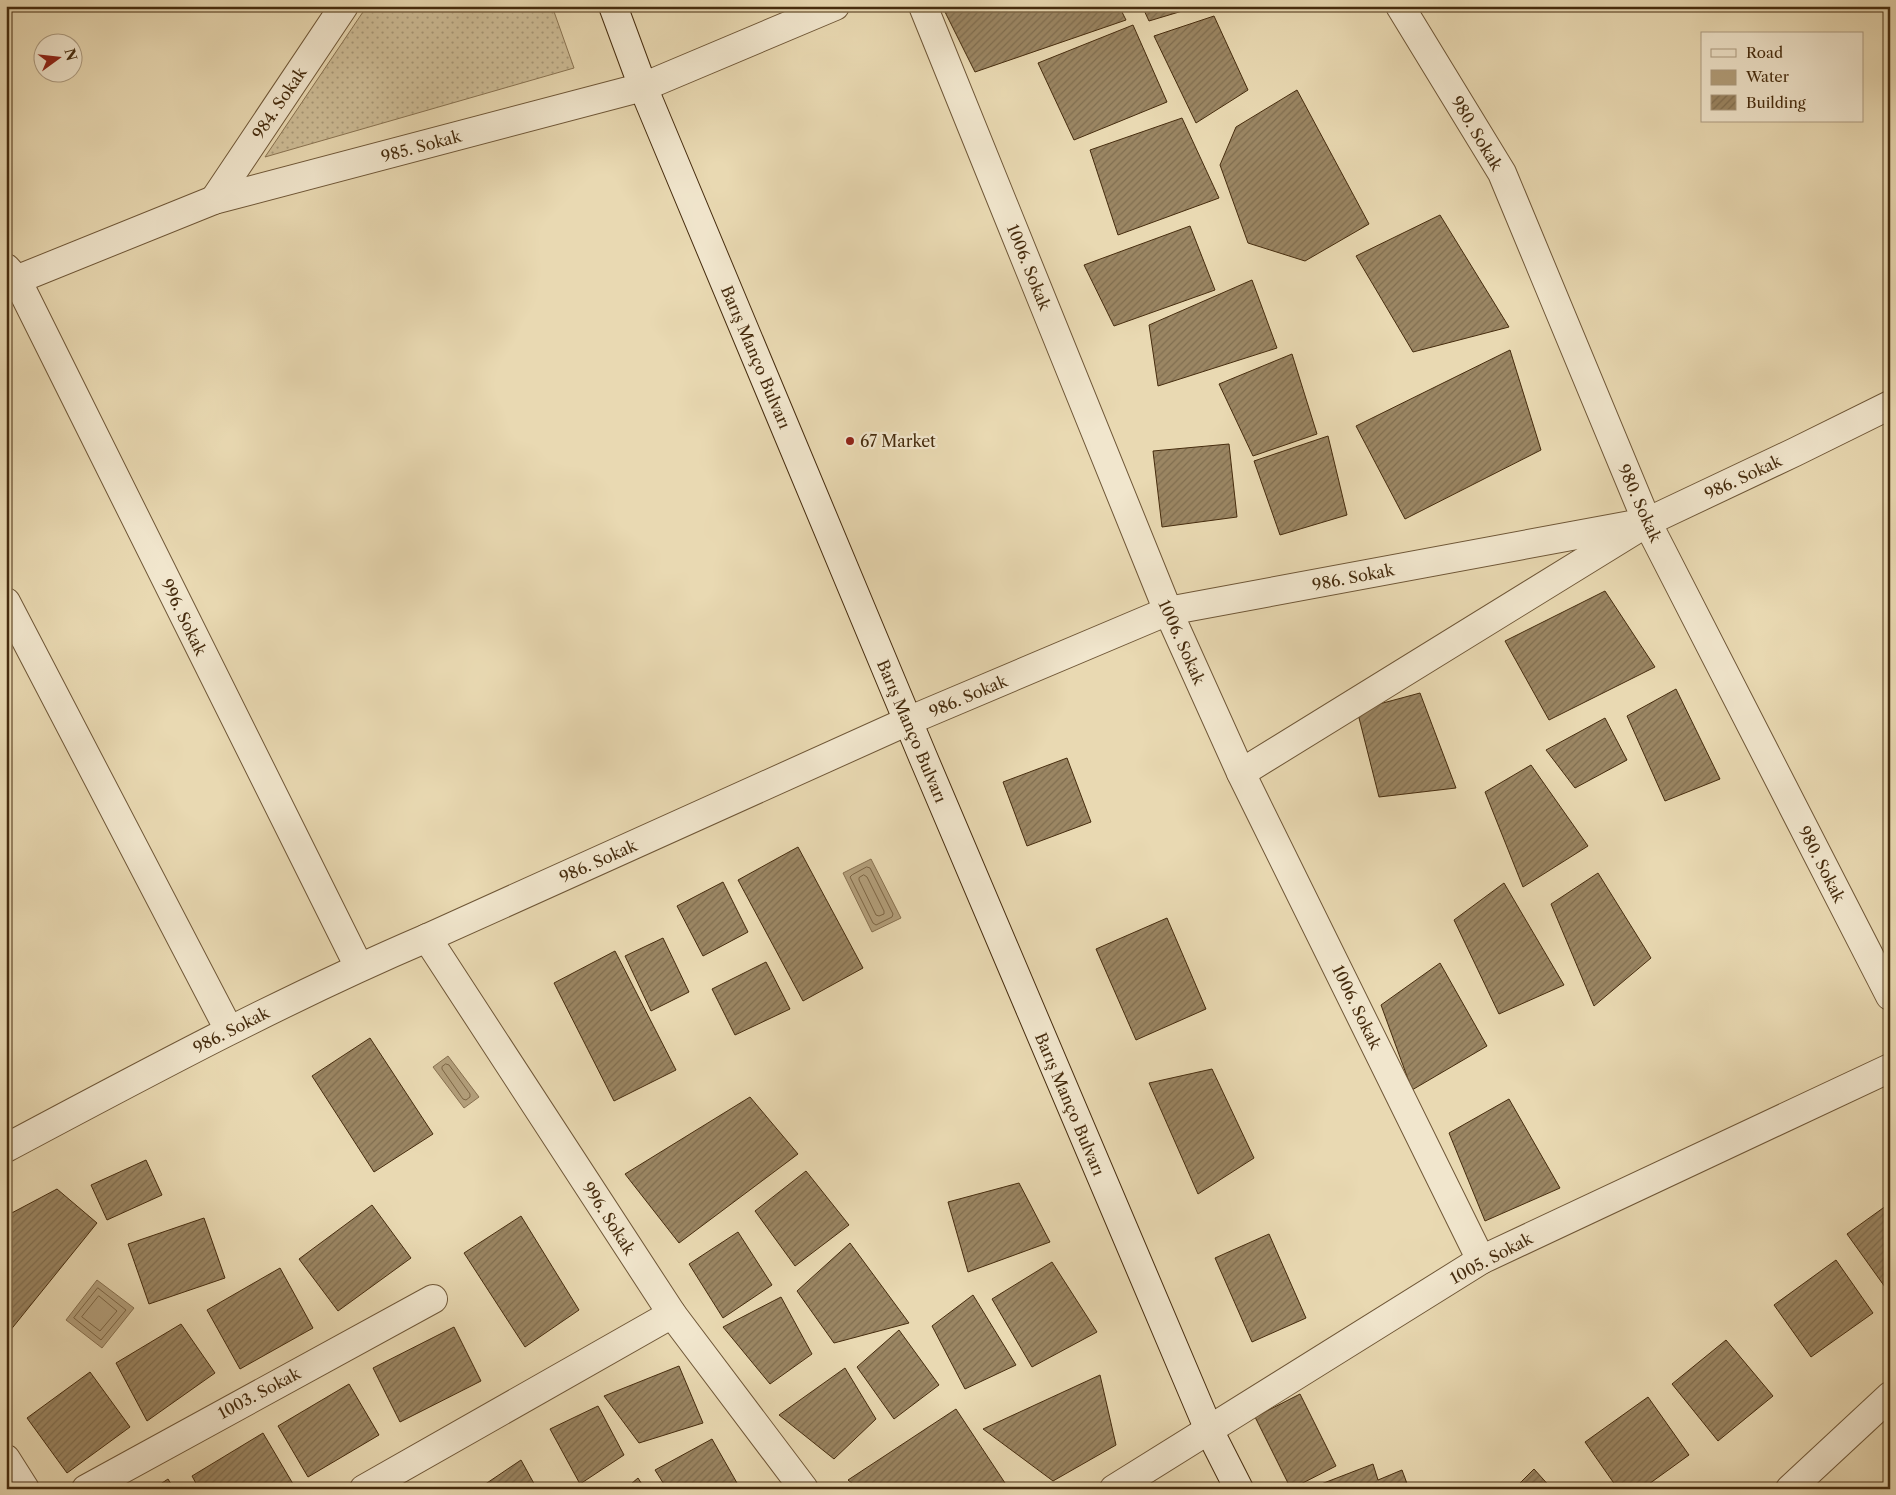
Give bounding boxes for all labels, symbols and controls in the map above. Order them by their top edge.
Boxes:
north arrow [32,32,82,82]
legend [1701,32,1864,122]
text: Road [1746,43,1783,62]
text: N [60,46,81,63]
street label: 984. Sokak [248,63,311,143]
text: Water [1745,67,1790,86]
street label: 980. Sokak [1447,92,1507,174]
text: Building [1746,93,1806,112]
street label: 985. Sokak [379,126,464,166]
street label: 1006. Sokak [1003,221,1056,314]
street label: Barış Manço Bulvarı [717,282,795,432]
place label: 67 Market [860,431,936,451]
marker: 67 Market [844,435,856,447]
street label: 986. Sokak [1701,450,1785,504]
street label: 980. Sokak [1614,461,1666,546]
street label: 986. Sokak [1311,559,1396,595]
street label: 996. Sokak [157,576,211,659]
street label: 1006. Sokak [1154,596,1210,688]
street label: Barış Manço Bulvarı [873,656,951,806]
street label: 986. Sokak [926,670,1011,721]
street label: 980. Sokak [1794,822,1850,906]
street label: 986. Sokak [556,835,641,887]
street label: 1006. Sokak [1328,962,1386,1053]
street label: 986. Sokak [190,1002,273,1058]
street label: Barış Manço Bulvarı [1031,1029,1109,1179]
street label: 996. Sokak [578,1178,640,1259]
street label: 1005. Sokak [1447,1228,1536,1288]
street label: 1003. Sokak [214,1363,304,1423]

